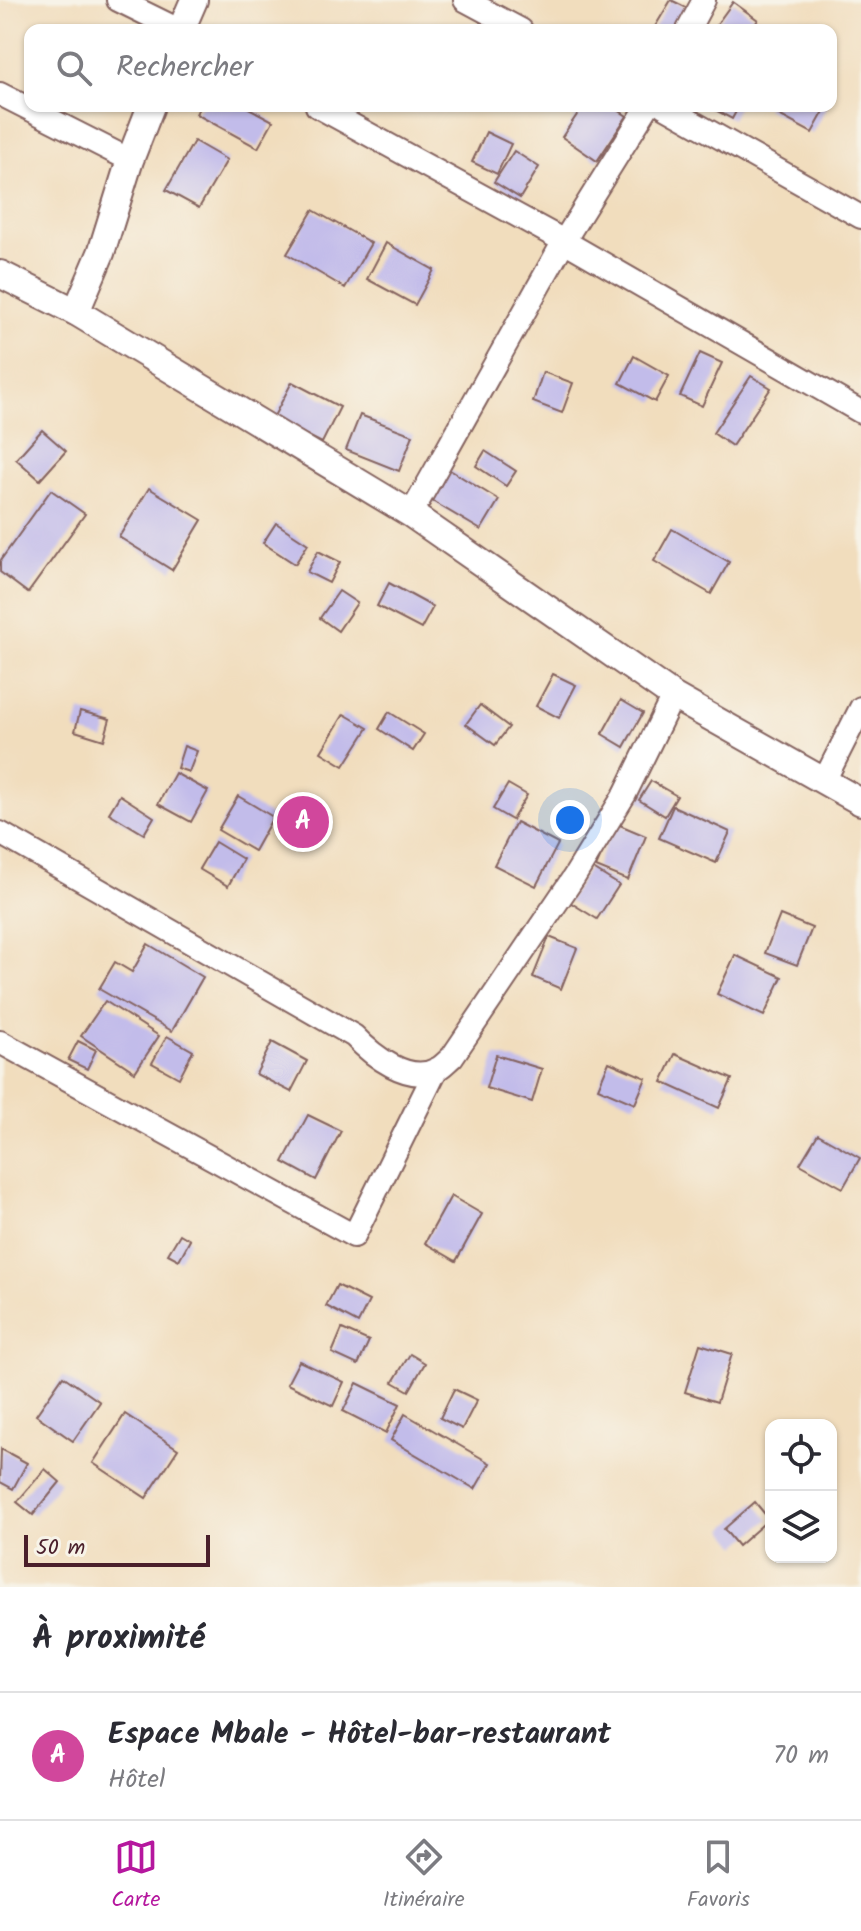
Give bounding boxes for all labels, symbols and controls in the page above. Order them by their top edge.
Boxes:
search box [24,24,837,112]
text: Rechercher [116,44,253,92]
icon: search [52,46,96,90]
pin: A [277,792,329,852]
your location [550,800,590,840]
map controls [765,1419,837,1563]
button: locate [765,1419,837,1491]
button: layers [765,1491,837,1563]
scale bar [24,1531,210,1567]
text: 50 m [36,1531,85,1566]
text: À proximité [32,1612,205,1666]
text: Espace Mbale - Hôtel-bar-restaurant [108,1711,611,1759]
text: A [50,1735,66,1777]
text: 70 m [773,1735,829,1777]
text: Hôtel [108,1759,165,1801]
tab: Carte [111,1835,160,1918]
tab: Itinéraire [383,1835,465,1918]
tab: Favoris [687,1835,750,1918]

